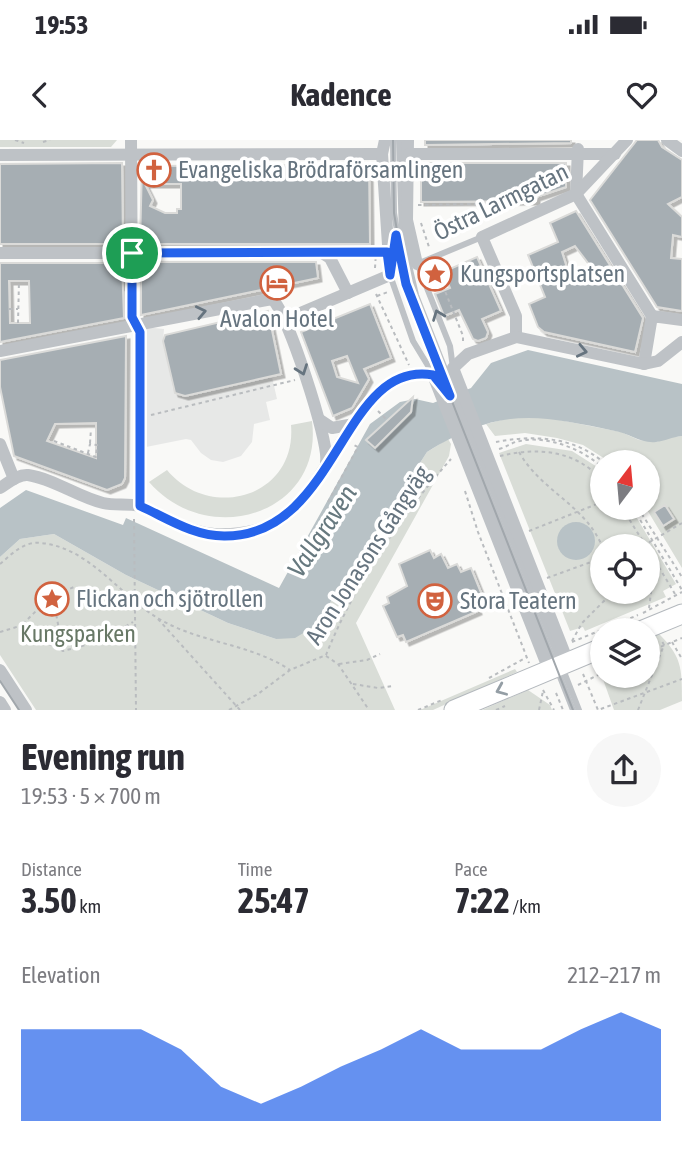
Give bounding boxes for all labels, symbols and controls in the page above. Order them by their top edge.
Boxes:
text: 19:53 [35,10,89,40]
icon: back [21,76,59,114]
text: Kadence [290,76,392,113]
icon: heart [623,76,661,114]
church icon: Evangeliska Brödraförsamlingen [135,151,173,189]
place label: Evangeliska Brödraförsamlingen [178,156,463,183]
street label: Östra Larmgatan [429,157,572,246]
pin [102,223,162,283]
icon: arrive [113,234,151,272]
place icon: Kungsportsplatsen [416,255,454,293]
place label: Kungsportsplatsen [460,260,625,287]
hotel icon: Avalon Hotel [258,264,296,302]
one-way arrow [195,305,207,320]
place label: Avalon Hotel [220,305,335,332]
one-way arrow [432,310,446,322]
one-way arrow [576,342,588,357]
one-way arrow [294,363,308,375]
north arrow [590,450,660,520]
map controls [590,450,660,688]
street label: Aron Jonasons Gångväg [300,460,436,649]
water label: Vallgraven [281,479,363,583]
button: locate [590,534,660,604]
place icon: Flickan och sjötrollen [33,580,71,618]
theatre icon: Stora Teatern [416,582,454,620]
place label: Flickan och sjötrollen [76,585,264,612]
place label: Stora Teatern [460,587,577,614]
button: layers [590,618,660,688]
park label: Kungsparken [20,620,136,647]
one-way arrow [496,682,509,696]
button: share [587,733,661,807]
text: Evening run [21,735,185,778]
text: 19:53 · 5 × 700 m [21,783,161,809]
text: Distance [21,858,82,880]
text: Time [238,858,272,880]
text: Pace [454,858,488,880]
text: 3.50 [21,880,77,920]
text: 25:47 [238,880,310,920]
text: 7:22 [454,880,510,920]
text: km [77,895,101,917]
text: /km [510,895,541,917]
text: Elevation [21,962,101,988]
text: 212–217 m [567,962,661,988]

